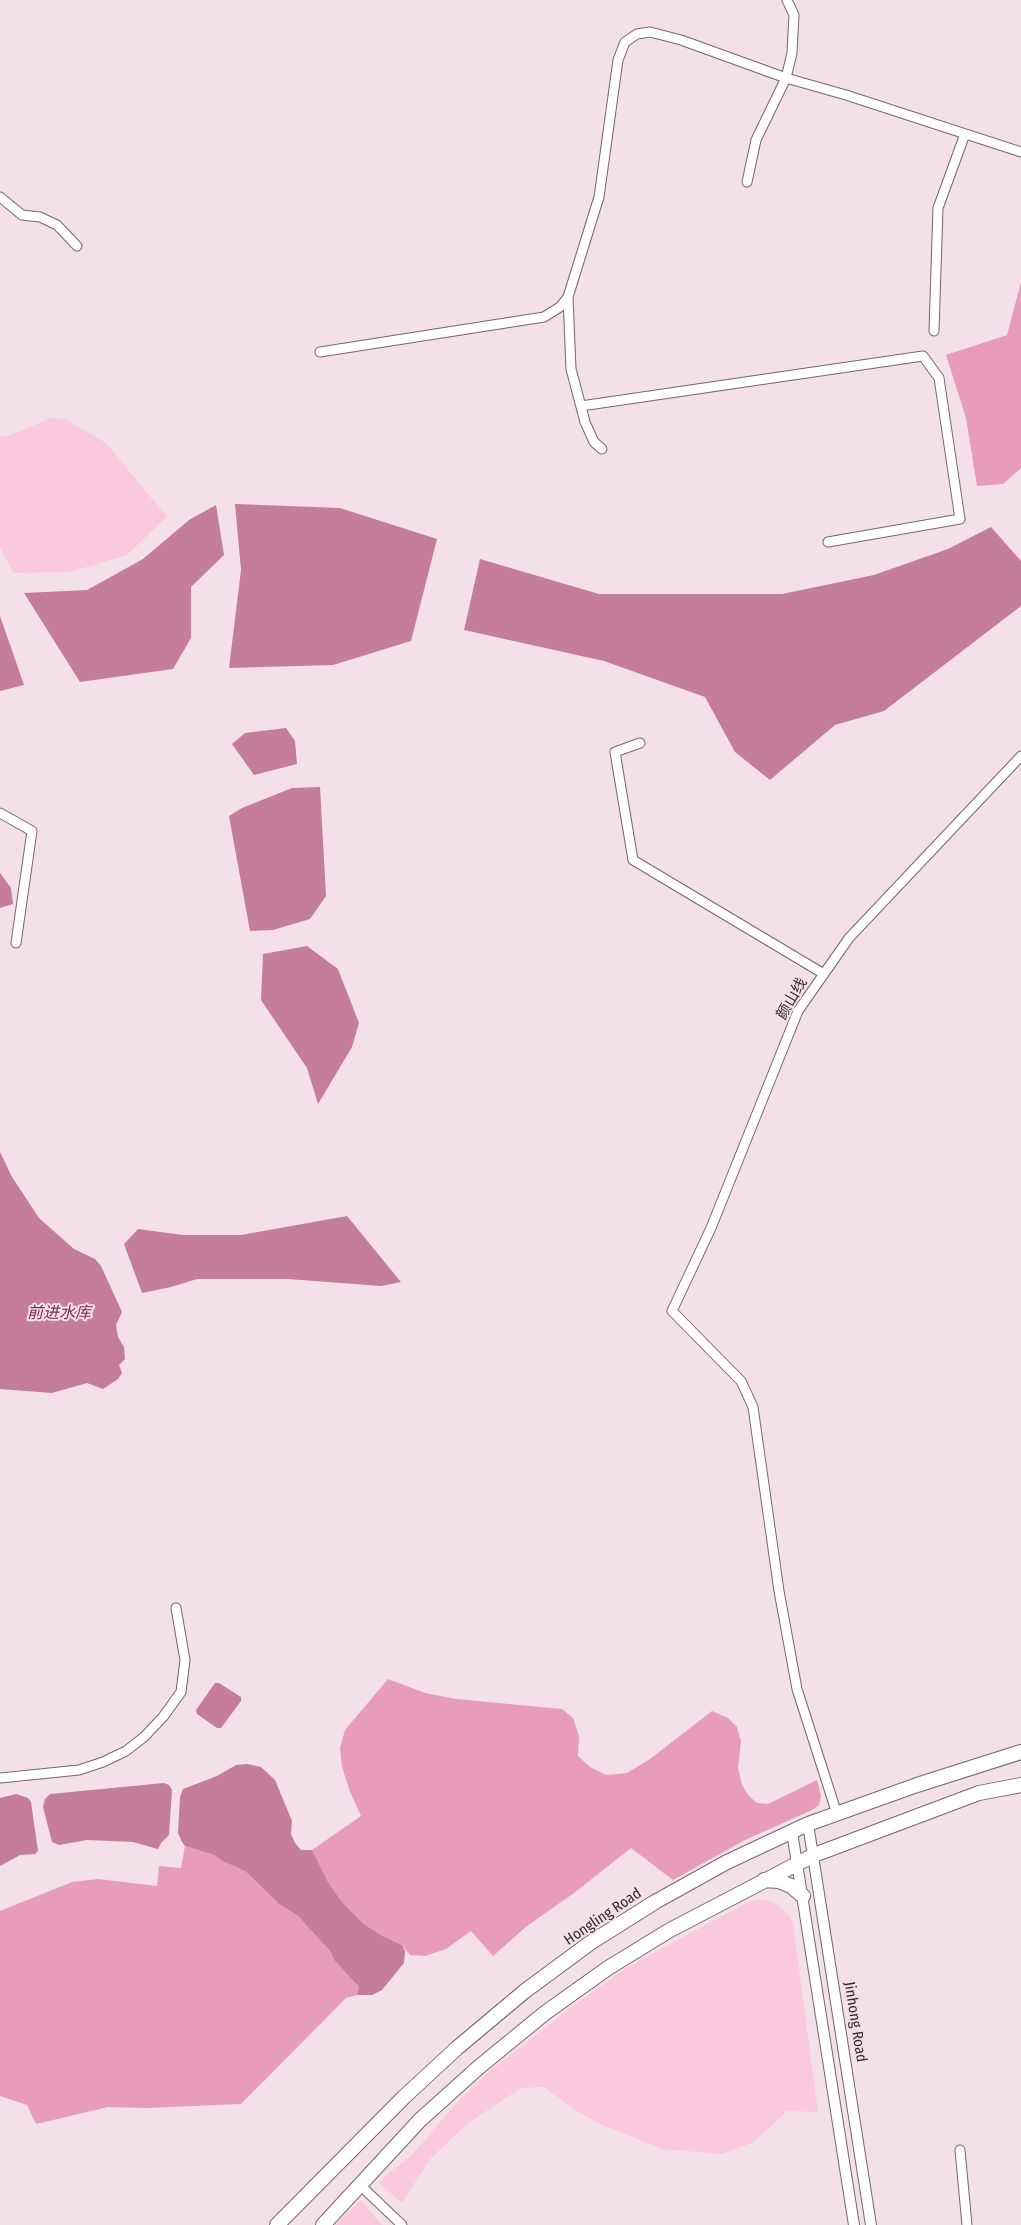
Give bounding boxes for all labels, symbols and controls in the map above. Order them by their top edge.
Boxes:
street label: 颜山线 [773,975,811,1023]
water label: 前进水库 [27,1304,91,1324]
street label: Hongling Road [561,1885,645,1949]
street label: Jinhong Road [840,1981,870,2063]

